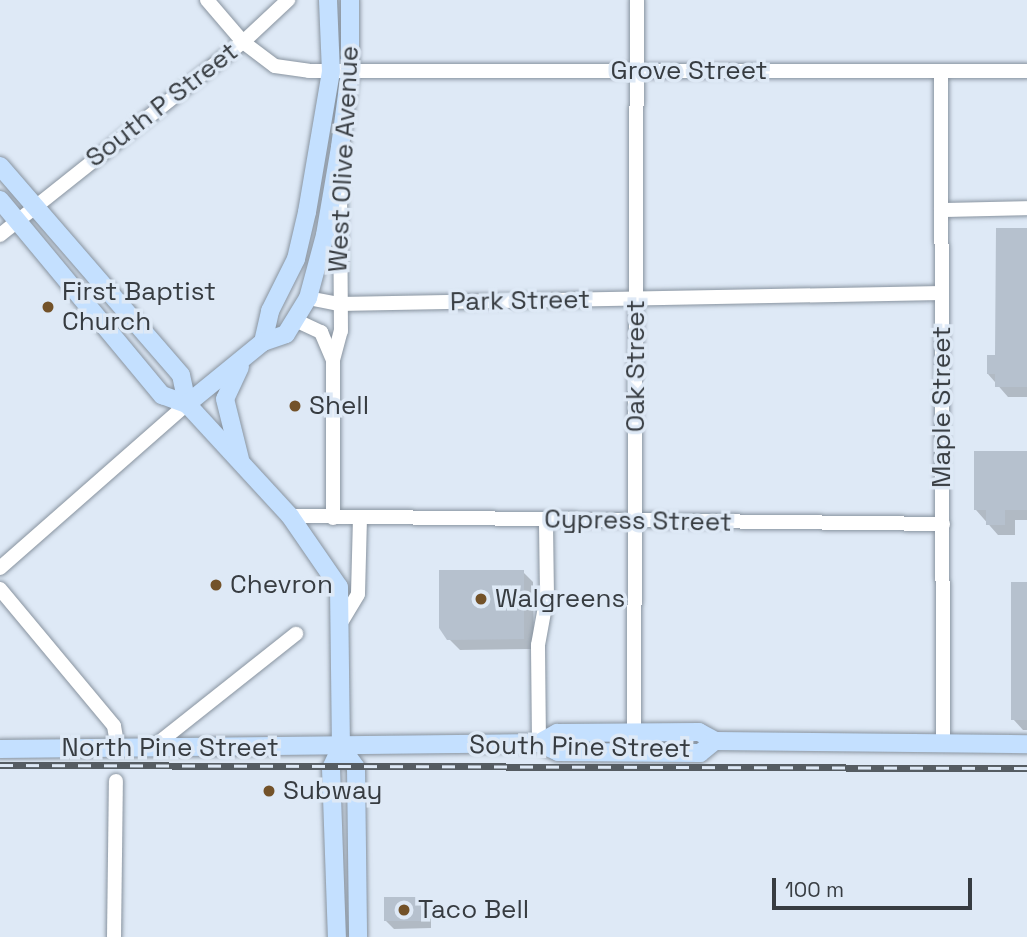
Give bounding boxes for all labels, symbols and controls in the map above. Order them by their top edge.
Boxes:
street label: South P Street [80,36,244,174]
street label: West Olive Avenue [322,45,366,273]
street label: Grove Street [610,55,768,87]
place label: First Baptist Church [62,276,216,338]
street label: Park Street [450,284,590,318]
marker: First Baptist Church [40,299,56,315]
street label: Oak Street [620,300,652,432]
street label: Maple Street [926,326,958,488]
place label: Shell [309,390,369,422]
marker: Shell [287,398,303,414]
street label: Cypress Street [544,504,732,538]
place label: Chevron [230,569,333,601]
marker: Chevron [208,577,224,593]
place label: Walgreens [495,583,625,615]
marker: Walgreens [473,591,489,607]
street label: South Pine Street [469,729,691,765]
street label: North Pine Street [61,732,279,764]
place label: Subway [283,775,382,807]
marker: Subway [261,783,277,799]
scale bar [775,864,974,908]
text: 100 m [785,876,844,903]
place label: Taco Bell [418,894,529,926]
marker: Taco Bell [396,902,412,918]

